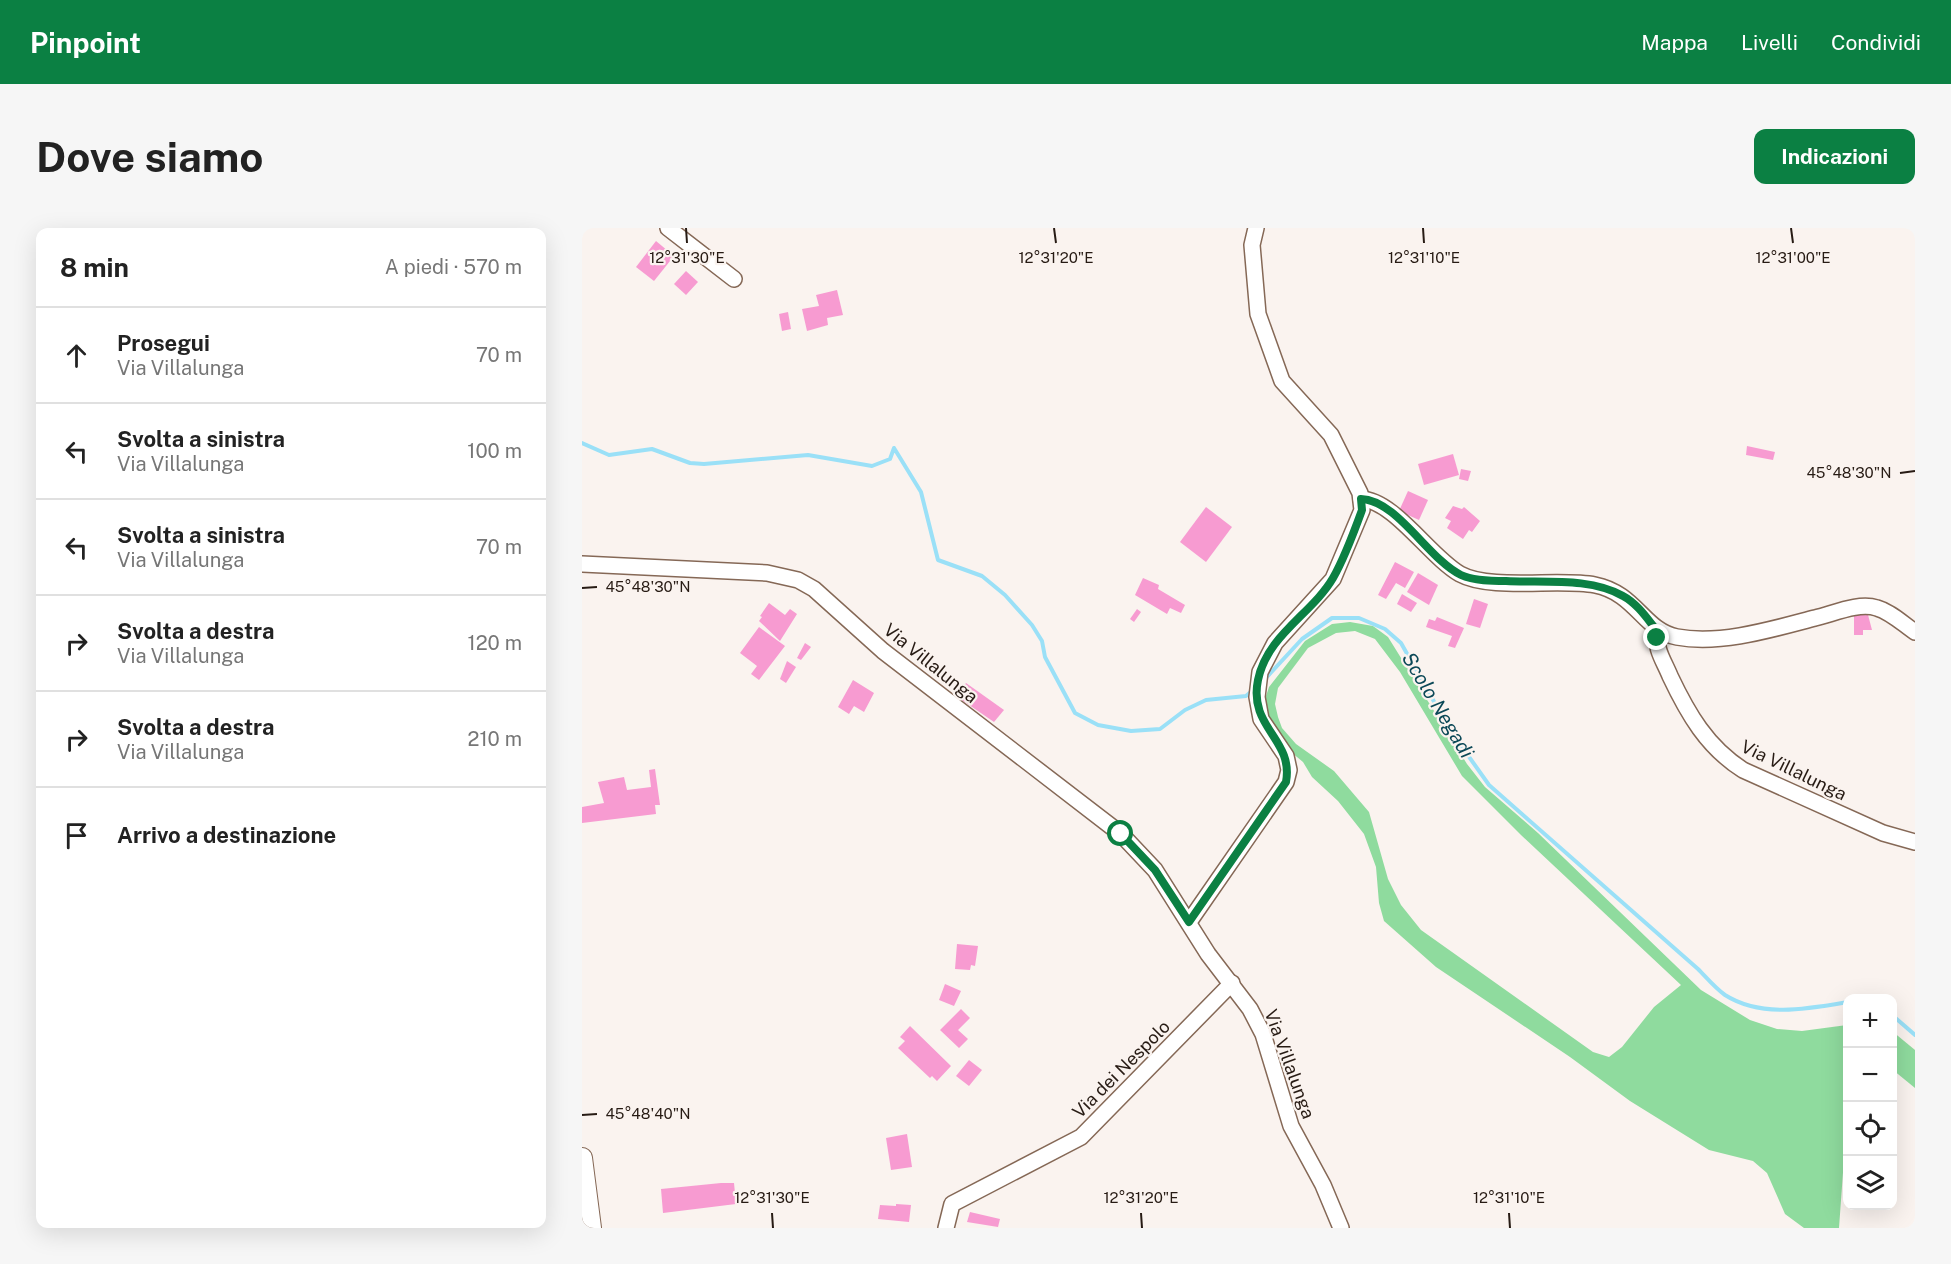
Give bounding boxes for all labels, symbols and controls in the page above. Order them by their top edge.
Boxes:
text: Pinpoint [30,26,141,59]
text: Mappa [1641,30,1708,55]
text: Livelli [1741,30,1798,55]
text: Condividi [1831,30,1921,55]
button: Indicazioni [1754,129,1915,184]
text: Dove siamo [36,132,263,181]
text: 12°31'30"E [649,249,725,266]
text: 12°31'20"E [1018,249,1094,266]
text: 12°31'10"E [1388,249,1460,266]
text: 12°31'00"E [1755,249,1831,266]
text: 8 min [60,252,129,283]
text: A piedi · 570 m [385,255,522,279]
text: Prosegui [117,330,210,356]
icon: ahead [60,339,93,372]
text: 70 m [476,343,522,367]
text: Via Villalunga [117,356,244,380]
text: Svolta a sinistra [117,426,285,452]
icon: left [60,435,93,468]
text: 100 m [467,439,522,463]
text: Via Villalunga [117,452,244,476]
text: 45°48'30"N [1807,464,1891,481]
text: Svolta a sinistra [117,522,285,548]
icon: left [60,531,93,564]
text: 70 m [476,535,522,559]
text: Via Villalunga [117,548,244,572]
text: 45°48'30"N [606,578,690,595]
text: Svolta a destra [117,618,274,644]
street label: Via Villalunga [880,619,982,707]
route end [1643,624,1669,650]
icon: right [60,627,93,660]
text: 120 m [468,631,522,655]
text: Via Villalunga [117,644,244,668]
water label: Scolo Negadi [1397,648,1479,762]
text: Svolta a destra [117,714,274,740]
icon: right [60,723,93,756]
text: 210 m [468,727,522,751]
street label: Via Villalunga [1738,735,1850,805]
text: Via Villalunga [117,740,244,764]
icon: arrive [60,819,93,852]
route start [1107,820,1133,846]
text: Arrivo a destinazione [117,822,336,848]
map controls [1843,994,1897,1210]
button: + [1843,994,1897,1048]
street label: Via Villalunga [1261,1007,1319,1121]
street label: Via dei Nespolo [1068,1016,1174,1122]
button: − [1843,1048,1897,1102]
button: locate [1843,1102,1897,1156]
text: 45°48'40"N [605,1105,691,1122]
button: layers [1843,1156,1897,1210]
text: 12°31'30"E [734,1189,810,1206]
text: 12°31'20"E [1103,1189,1179,1206]
text: 12°31'10"E [1473,1189,1545,1206]

